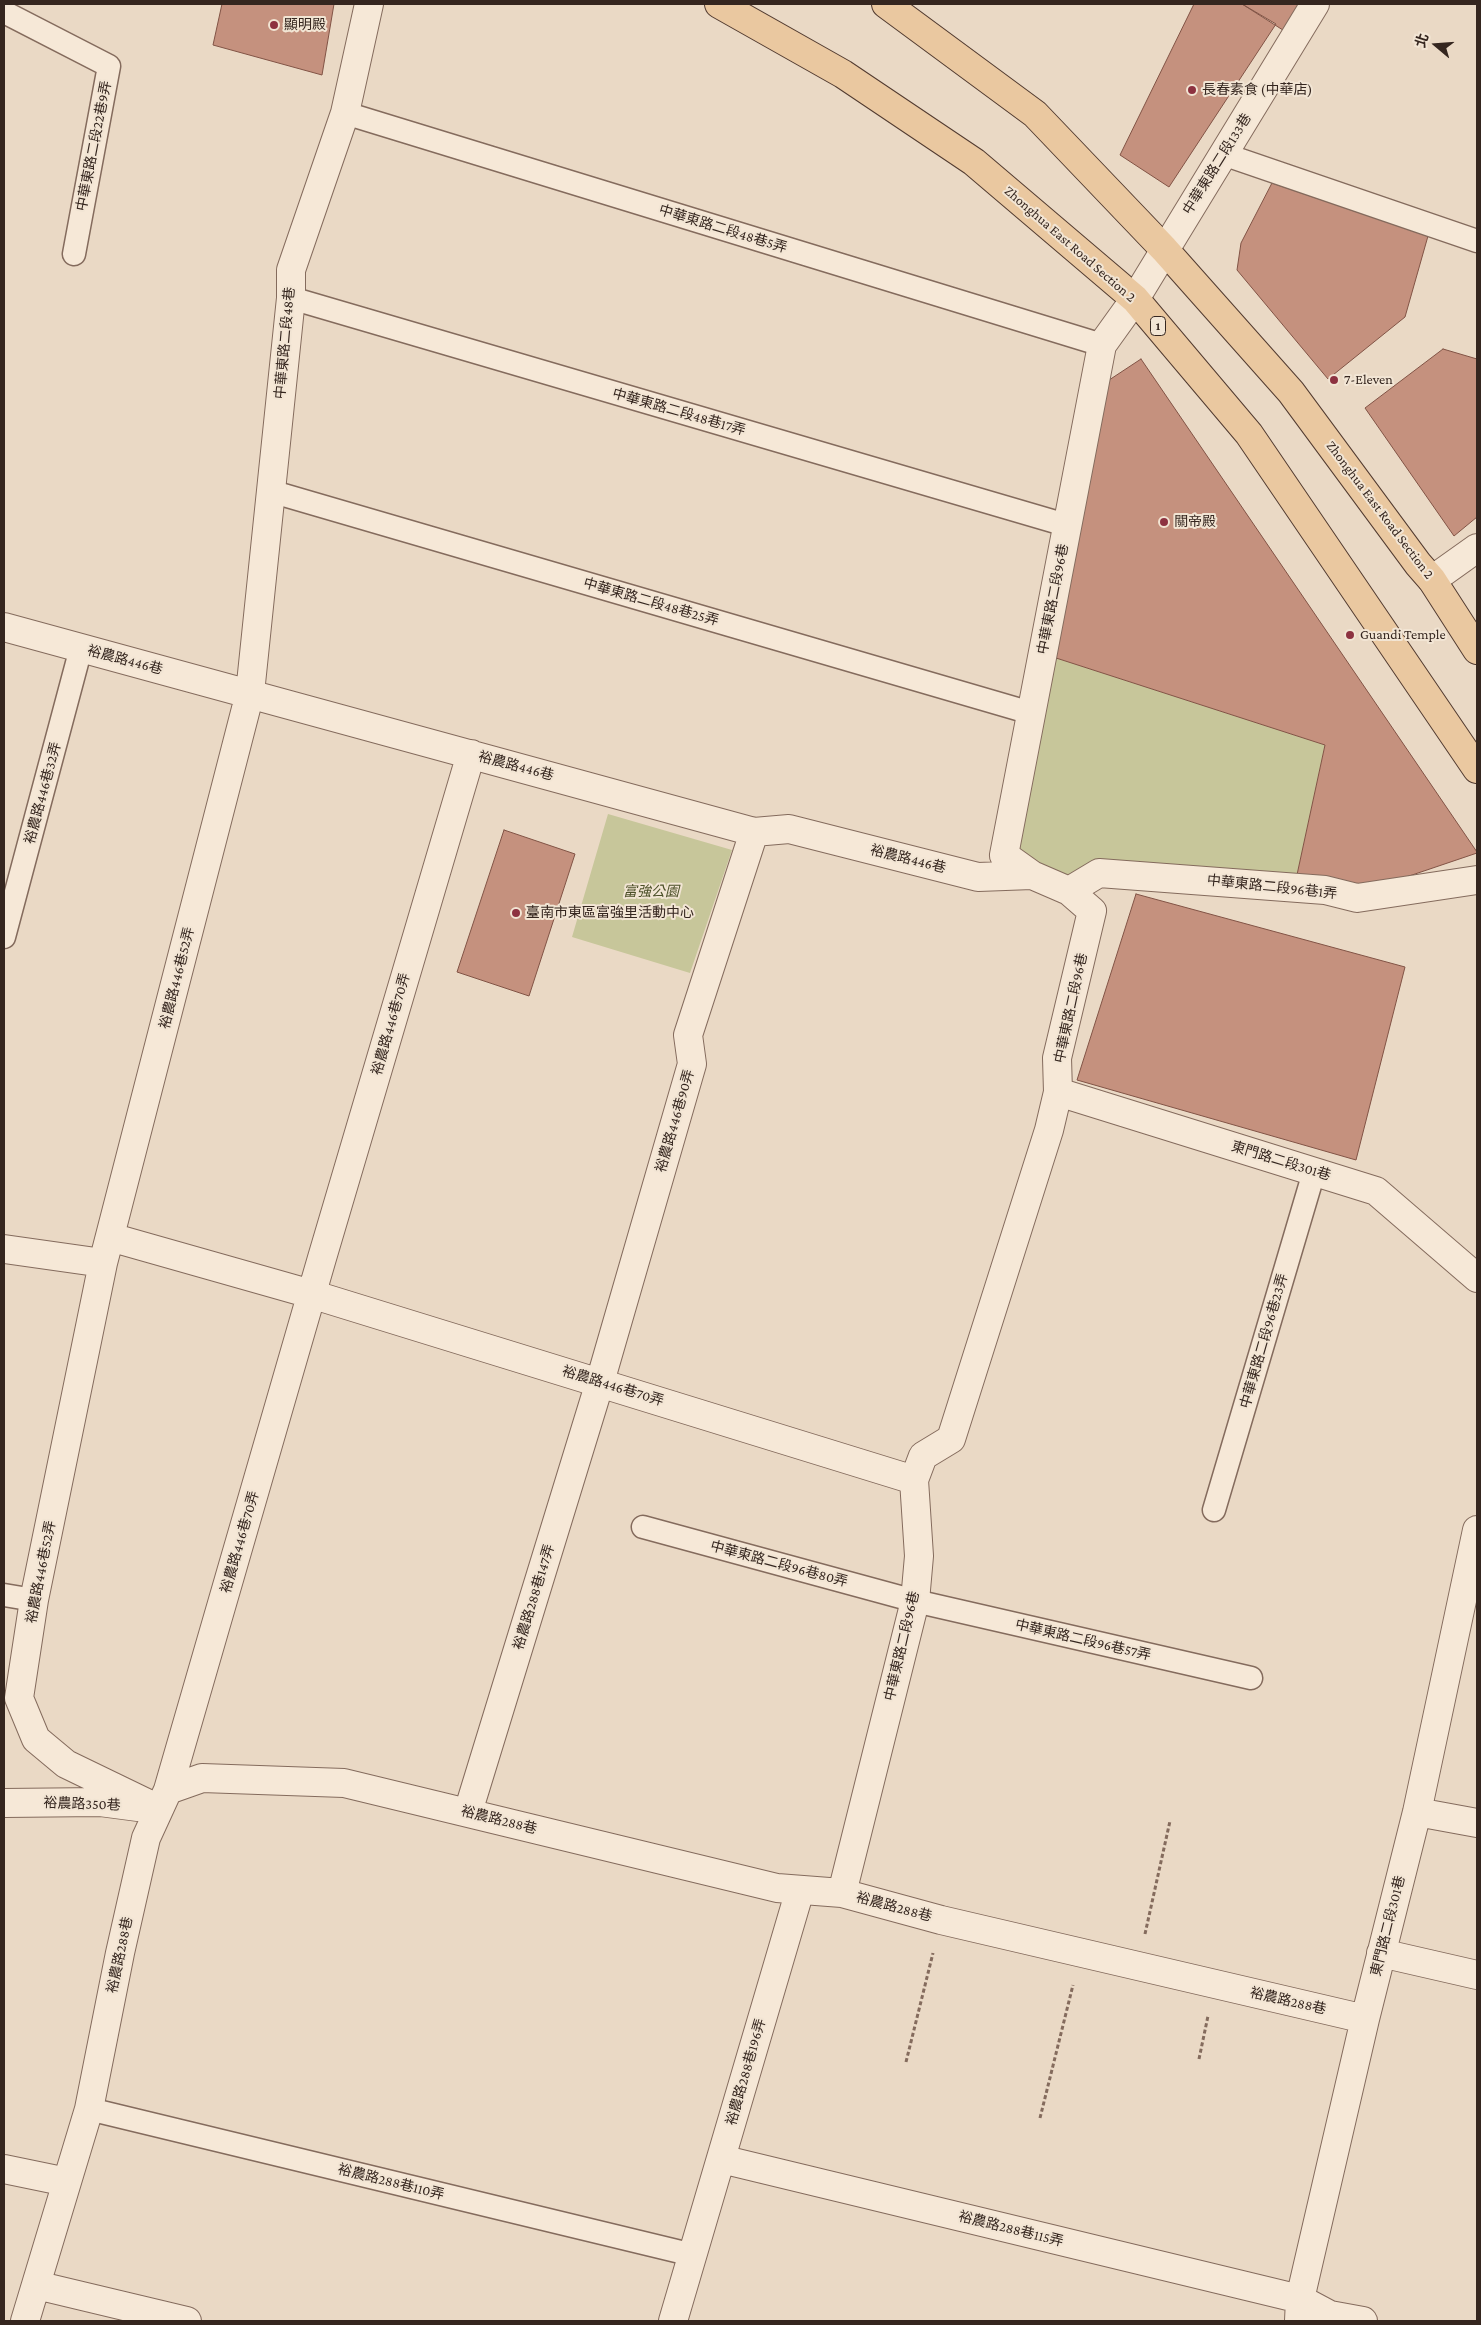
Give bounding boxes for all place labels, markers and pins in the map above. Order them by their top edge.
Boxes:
place label: 顯明殿 [284,17,326,33]
marker: 顯明殿 [268,19,280,31]
place label: 長春素食 (中華店) [1202,82,1312,98]
marker: 長春素食 (中華店) [1186,84,1198,96]
place label: 7-Eleven [1344,372,1393,388]
marker: 7-Eleven [1328,374,1340,386]
place label: 關帝殿 [1174,514,1216,530]
marker: 關帝殿 [1158,516,1170,528]
place label: Guandi Temple [1360,627,1446,643]
marker: Guandi Temple [1344,629,1356,641]
place label: 臺南市東區富強里活動中心 [526,905,694,921]
marker: 臺南市東區富強里活動中心 [510,907,522,919]

